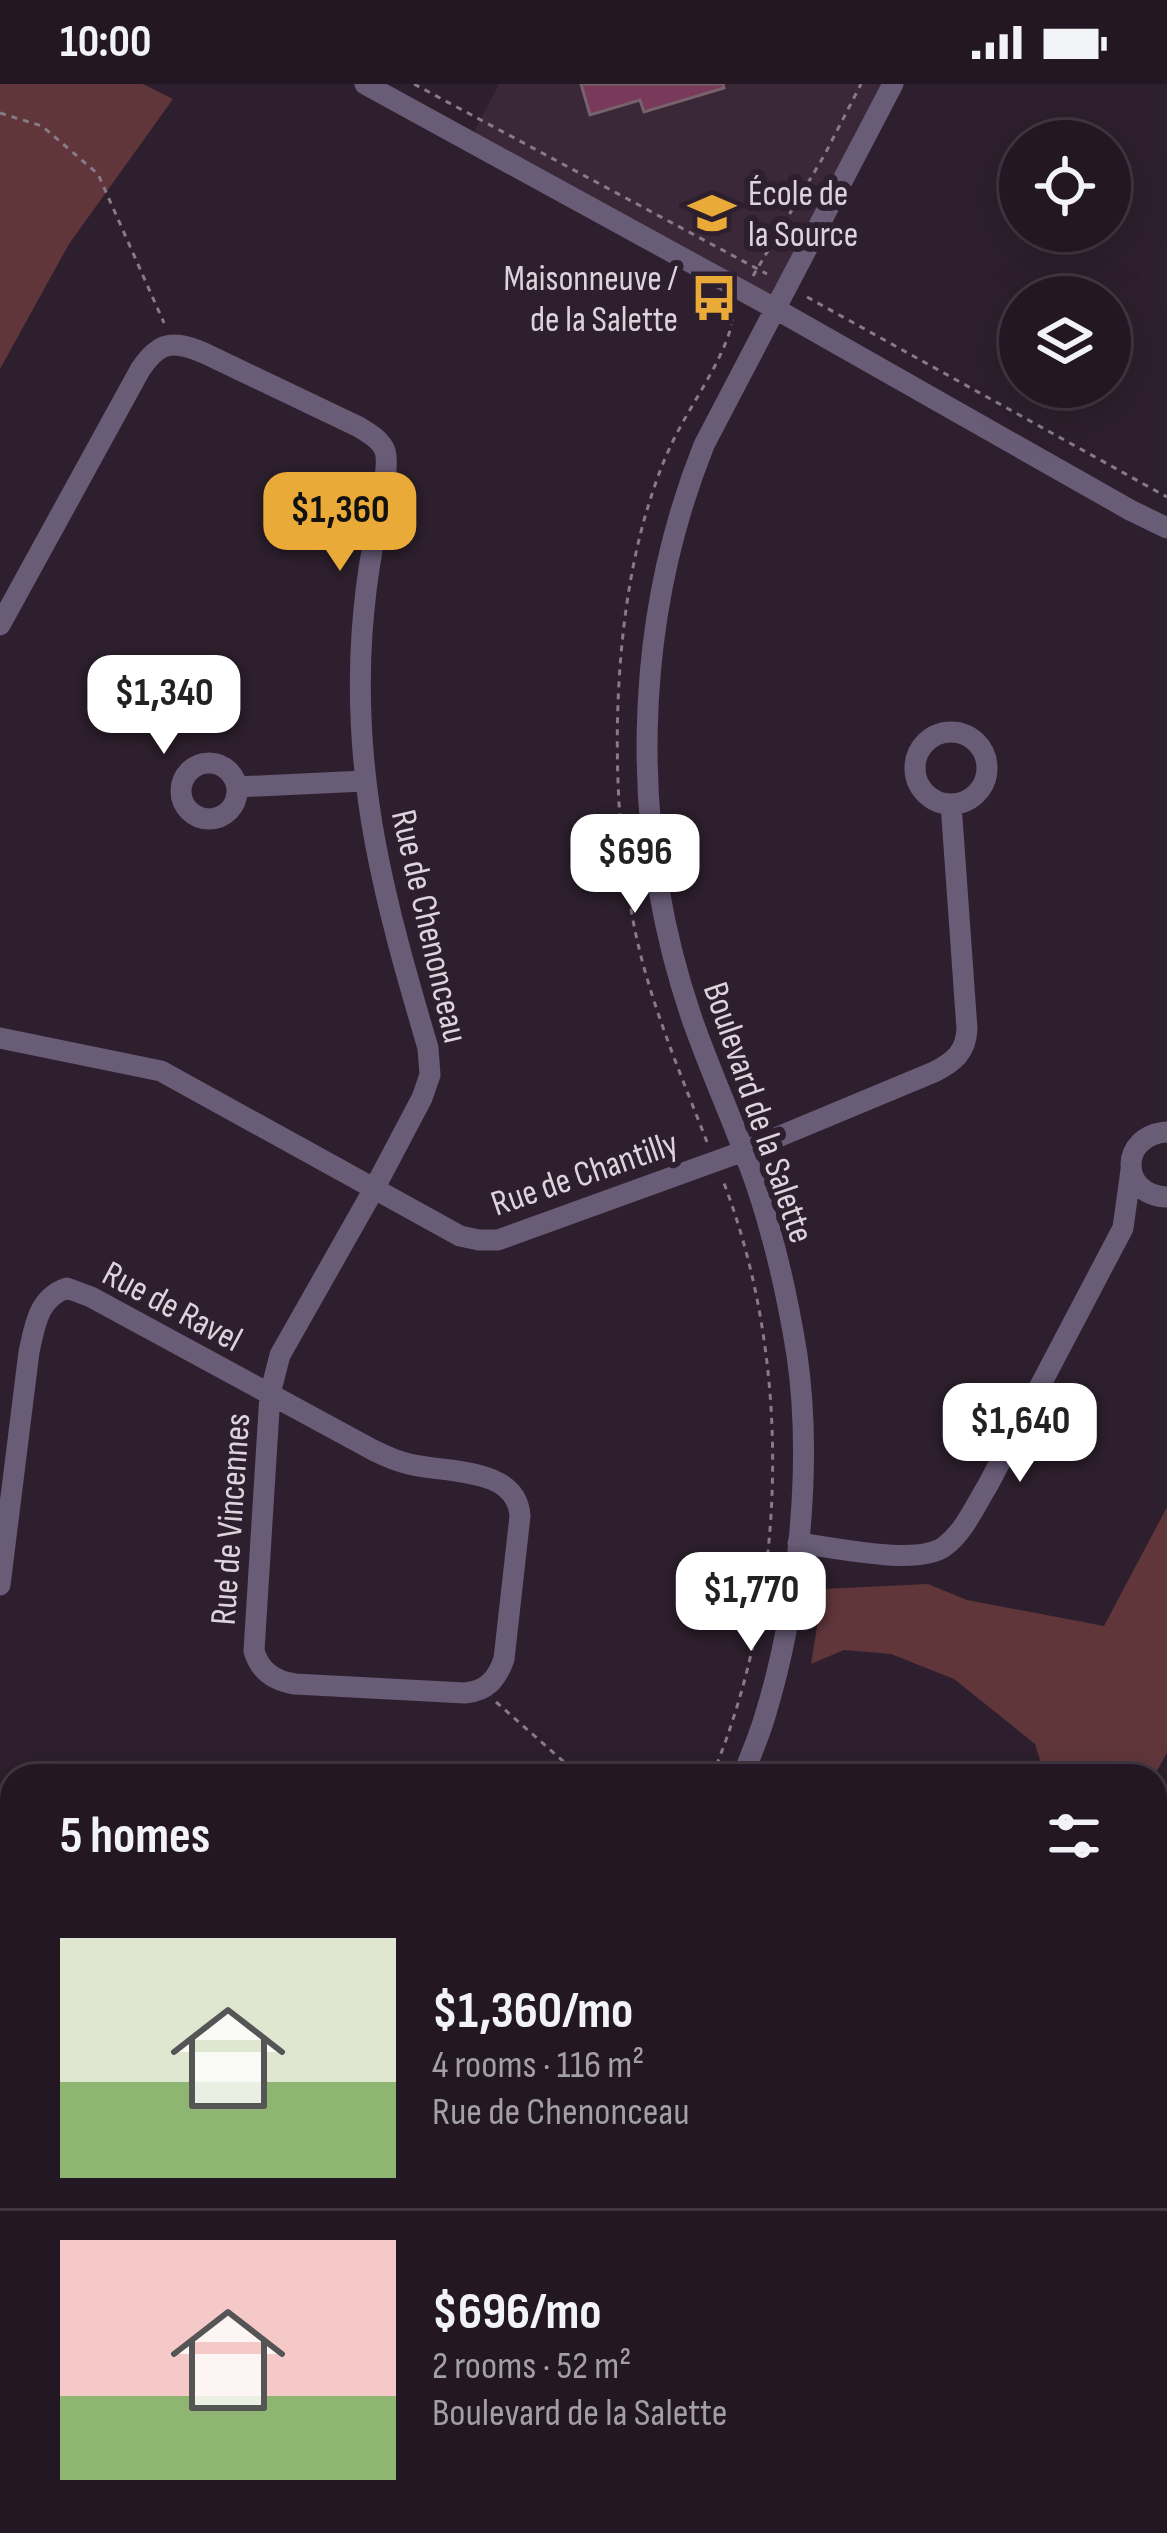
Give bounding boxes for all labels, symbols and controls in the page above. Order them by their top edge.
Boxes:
text: 10:00 [60,15,151,70]
map controls [999,120,1131,408]
button: locate [999,120,1131,252]
place label: École de la Source [748,173,858,257]
school or university icon: École de la Source [687,188,737,238]
place label: Maisonneuve / de la Salette [504,258,679,342]
bus stop icon: Maisonneuve / de la Salette [689,273,739,323]
button: layers [999,276,1131,408]
pin: $1,360 [242,472,438,574]
text: $1,360 [290,487,390,534]
pin: $1,340 [66,655,262,757]
text: $1,340 [114,670,214,717]
street label: Rue de Chenonceau [381,806,476,1047]
pin: $696 [564,814,706,916]
text: $696 [597,829,673,876]
street label: Boulevard de la Salette [693,977,822,1249]
street label: Rue de Chantilly [486,1122,684,1226]
street label: Rue de Ravel [95,1253,249,1362]
pin: $1,640 [922,1383,1118,1485]
text: $1,640 [970,1398,1070,1445]
street label: Rue de Vincennes [203,1412,260,1627]
pin: $1,770 [653,1552,849,1654]
text: $1,770 [703,1567,799,1614]
icon: filters [1041,1803,1107,1869]
text: 5 homes [60,1806,210,1867]
text: $1,360/mo [432,1981,633,2042]
icon: home [156,1986,300,2130]
text: 4 rooms · 116 m² [432,2042,644,2089]
text: Rue de Chenonceau [432,2089,690,2136]
text: $696/mo [432,2282,601,2343]
icon: home [156,2288,300,2432]
text: 2 rooms · 52 m² [432,2343,632,2390]
text: Boulevard de la Salette [432,2390,727,2437]

